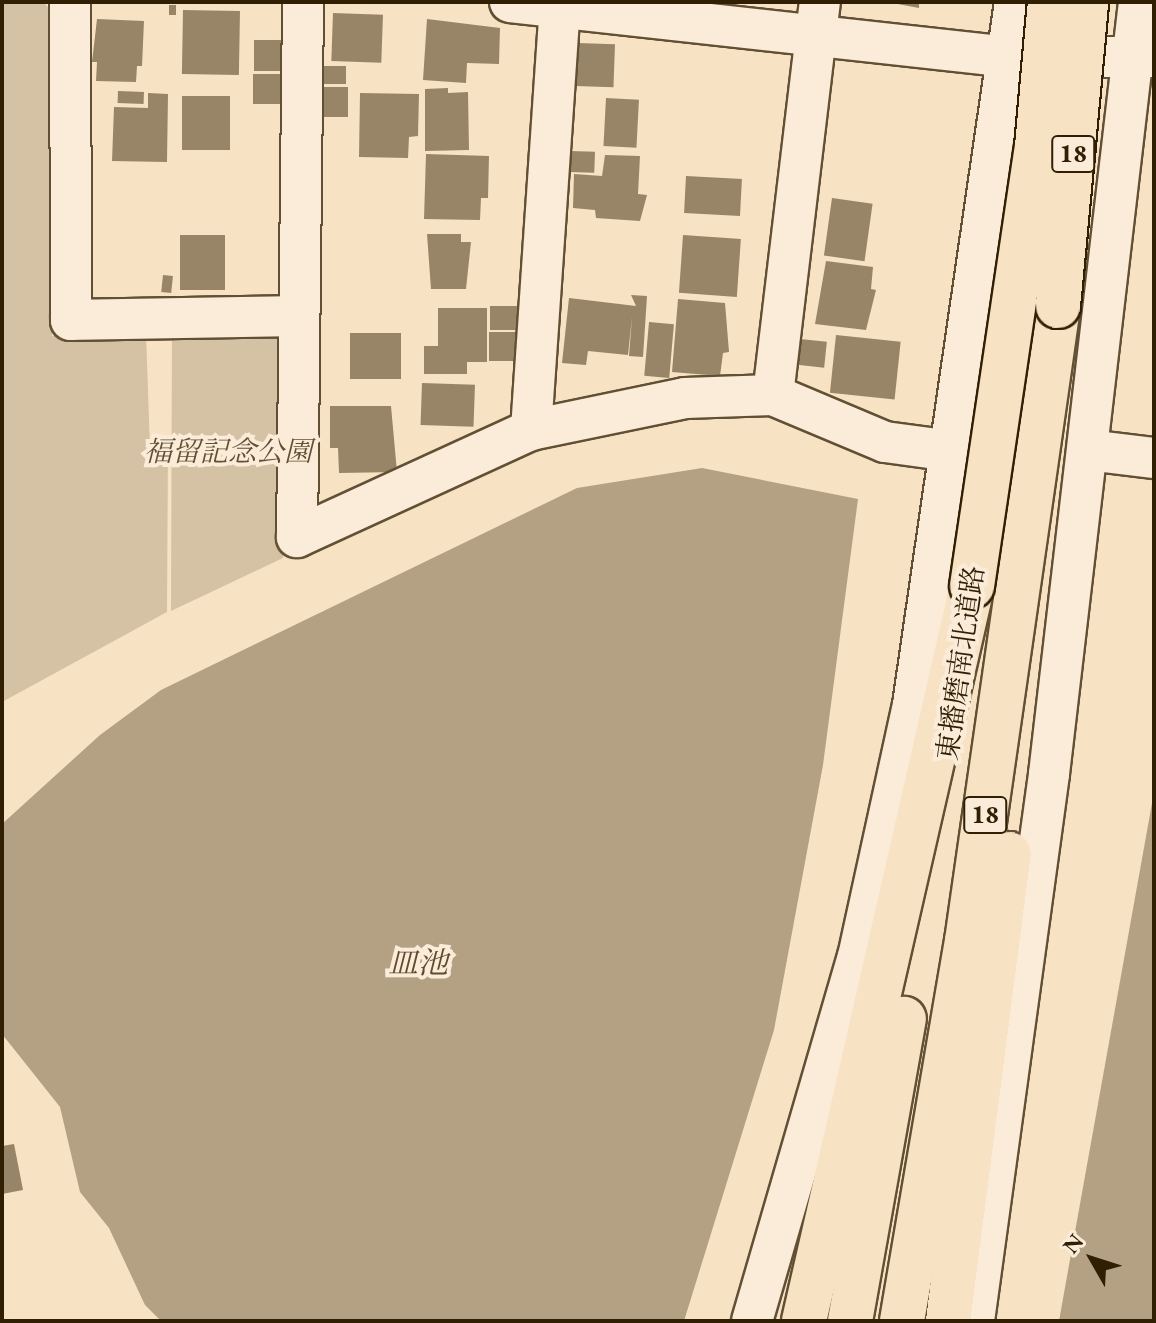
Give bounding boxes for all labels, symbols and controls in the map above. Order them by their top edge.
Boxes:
road number: 18 [1051,132,1095,176]
park label: 福留記念公園 [144,434,312,468]
street label: 東播磨南北道路 [930,564,990,762]
road number: 18 [963,793,1007,837]
water label: 皿池 [388,945,448,981]
north arrow [1052,1219,1132,1299]
text: N [1056,1228,1090,1260]

